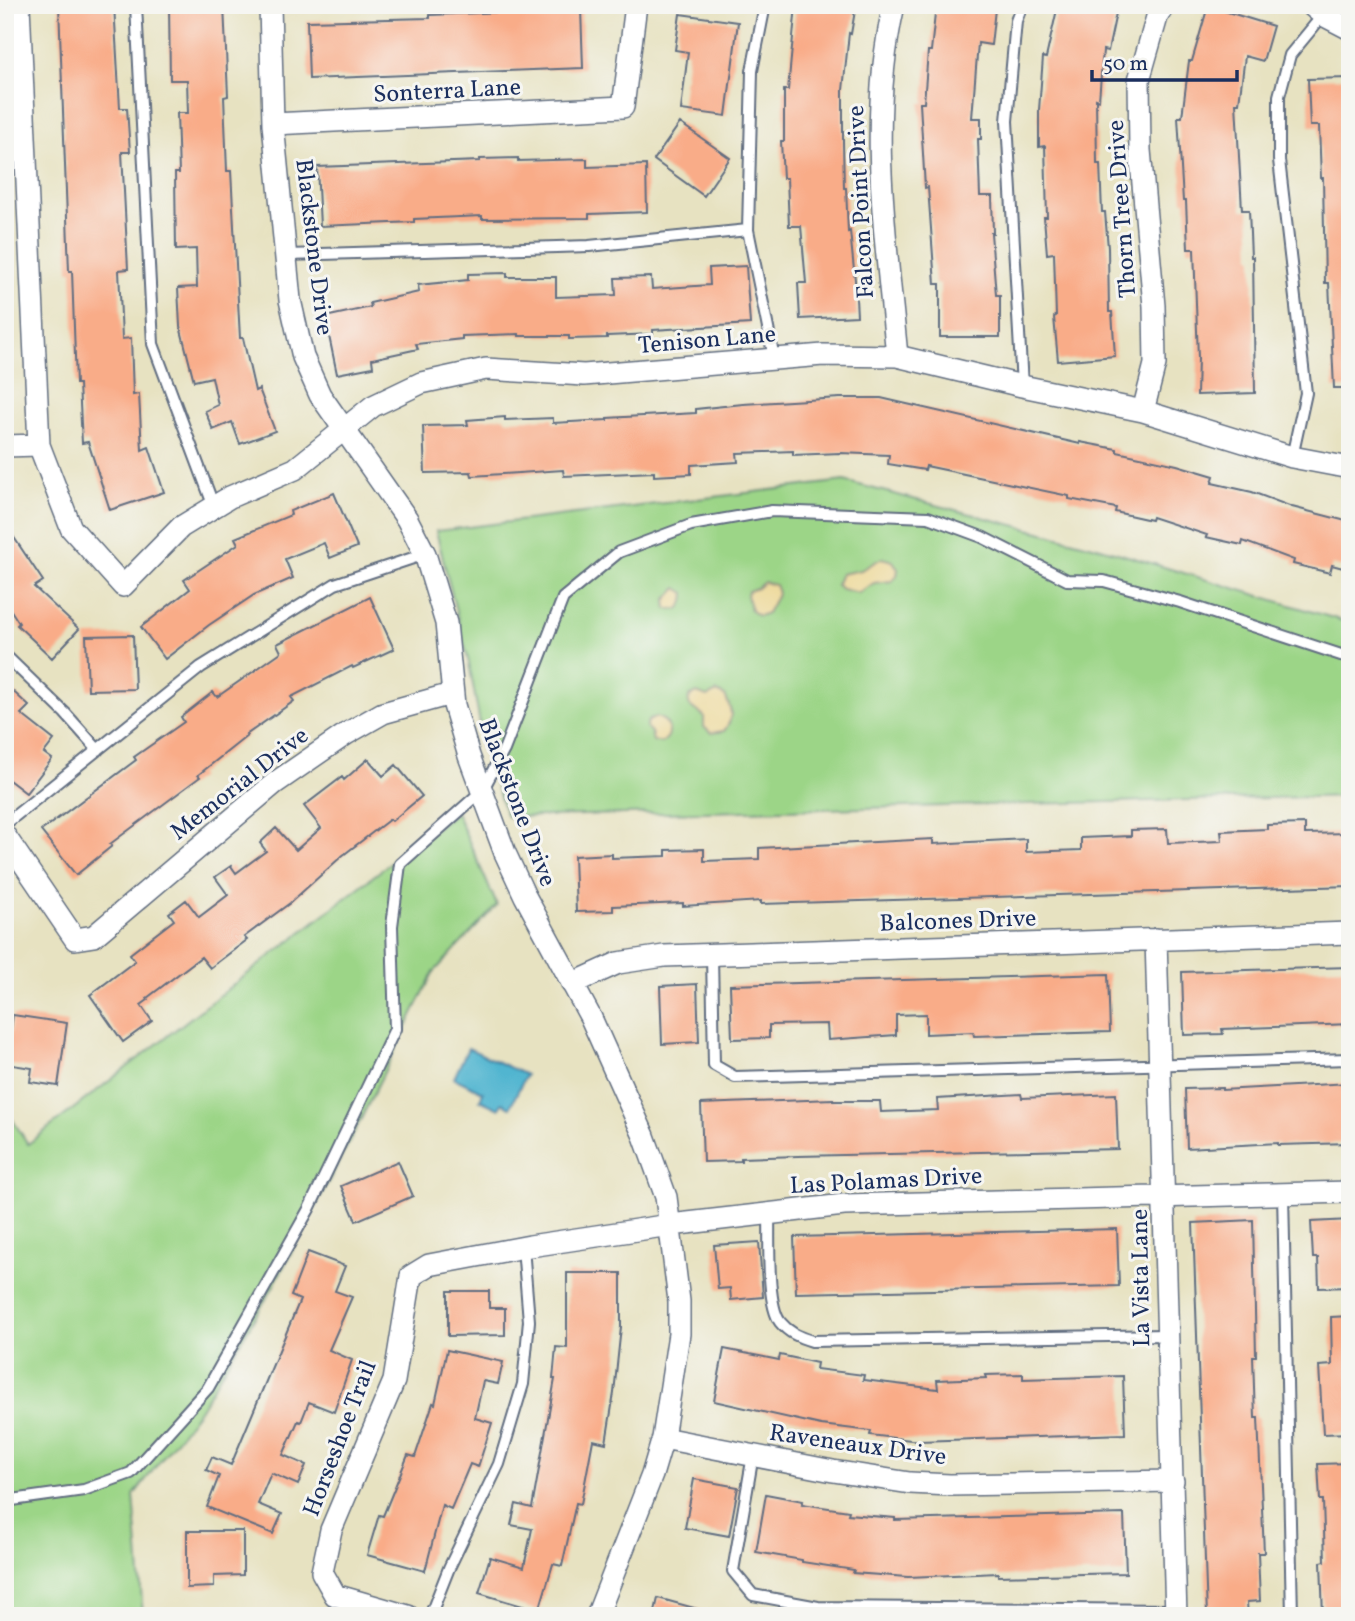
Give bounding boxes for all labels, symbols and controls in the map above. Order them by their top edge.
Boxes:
scale bar [1092,38,1238,82]
text: 50 m [1103,50,1148,79]
street label: Sonterra Lane [372,71,522,113]
street label: Falcon Point Drive [840,104,884,299]
street label: Thorn Tree Drive [1100,119,1146,299]
street label: Blackstone Drive [285,157,341,337]
street label: Tenison Lane [637,318,778,364]
street label: Blackstone Drive [468,714,564,892]
street label: Memorial Drive [164,720,317,849]
street label: Balcones Drive [879,902,1037,942]
street label: Las Polamas Drive [789,1160,983,1204]
street label: La Vista Lane [1124,1208,1160,1348]
street label: Horseshoe Trail [295,1356,386,1522]
street label: Raveneaux Drive [767,1417,948,1475]

